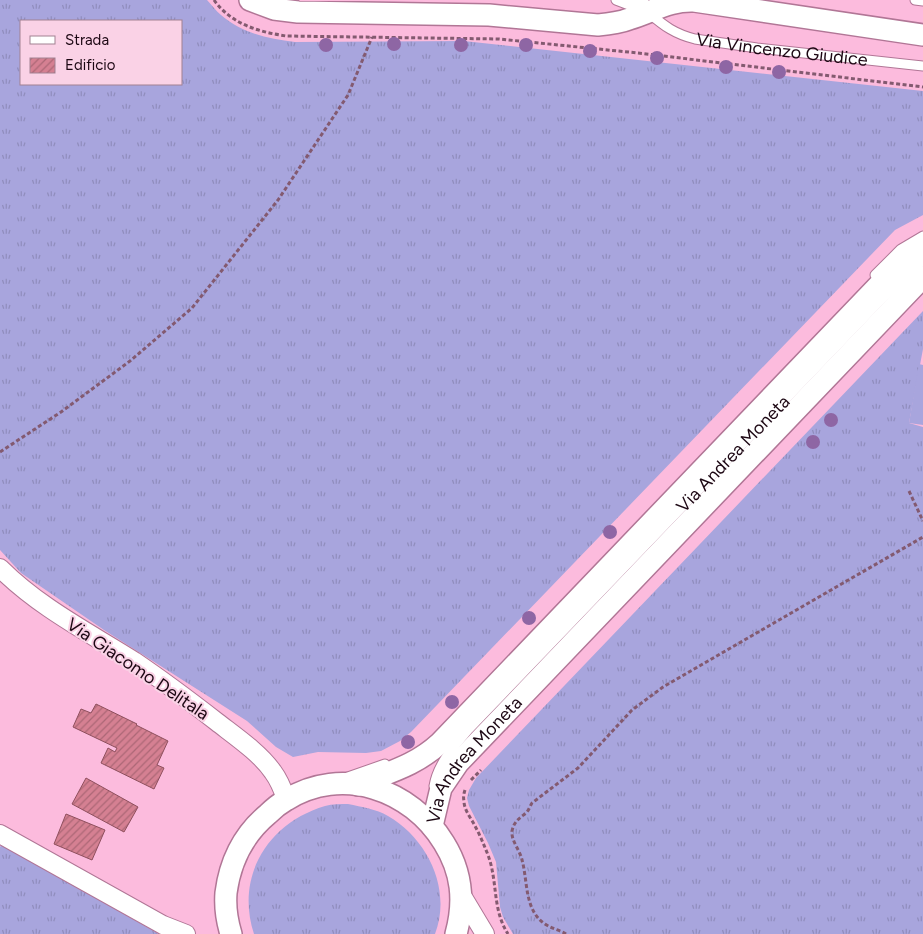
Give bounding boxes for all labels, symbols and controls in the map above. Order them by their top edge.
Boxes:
legend [20,20,182,85]
street label: Via Vincenzo Giudice [695,28,869,71]
text: Strada [65,31,109,49]
text: Edificio [65,56,116,74]
street label: Via Andrea Moneta [672,391,794,517]
street label: Via Giacomo Delitala [63,613,213,725]
street label: Via Andrea Moneta [422,692,527,826]

